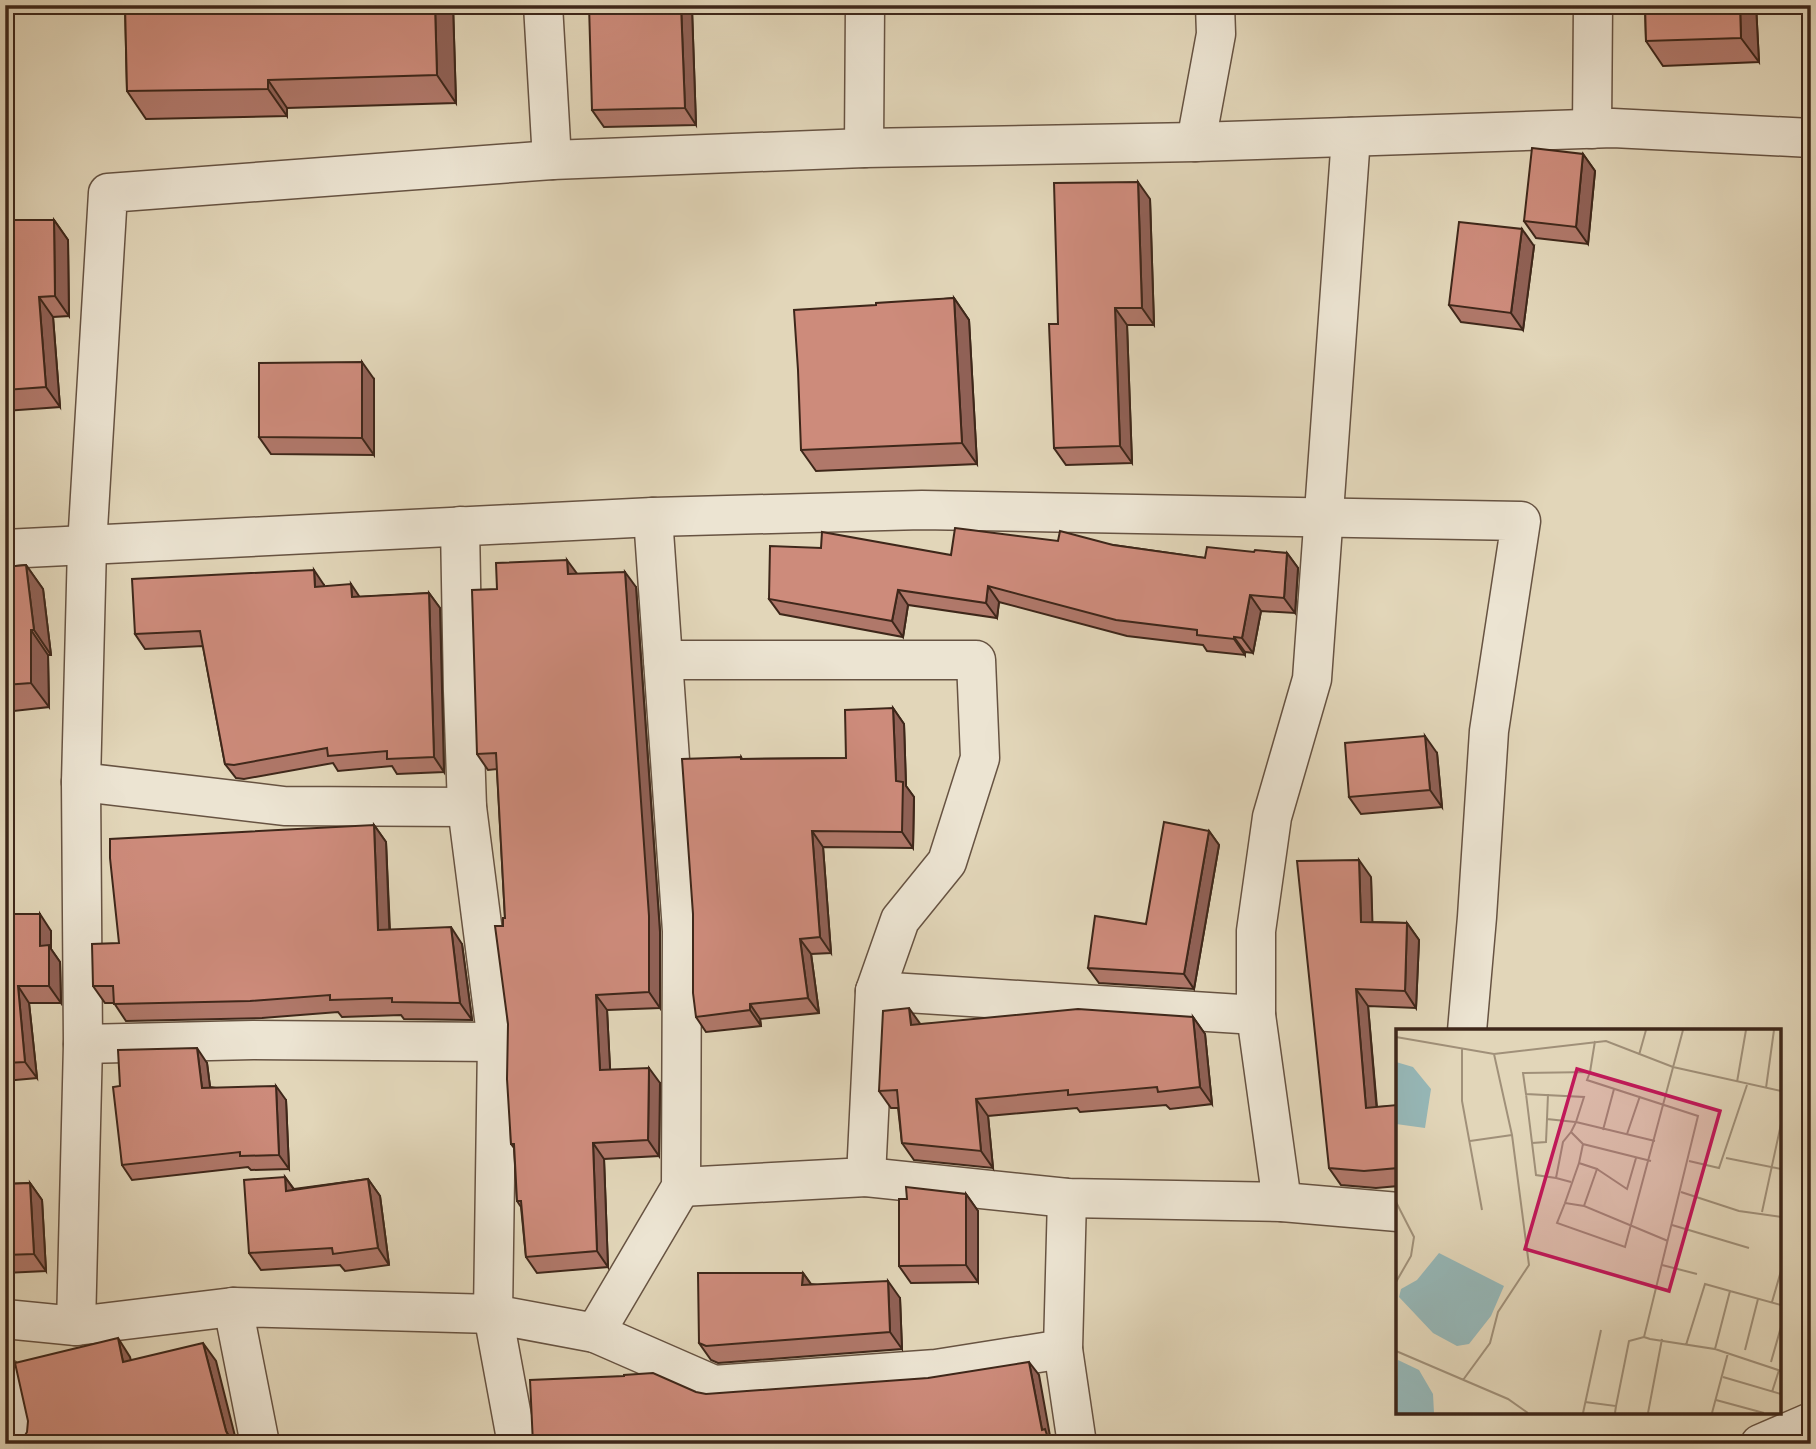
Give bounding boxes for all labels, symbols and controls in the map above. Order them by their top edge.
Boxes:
inset map [1396,1029,1781,1414]

